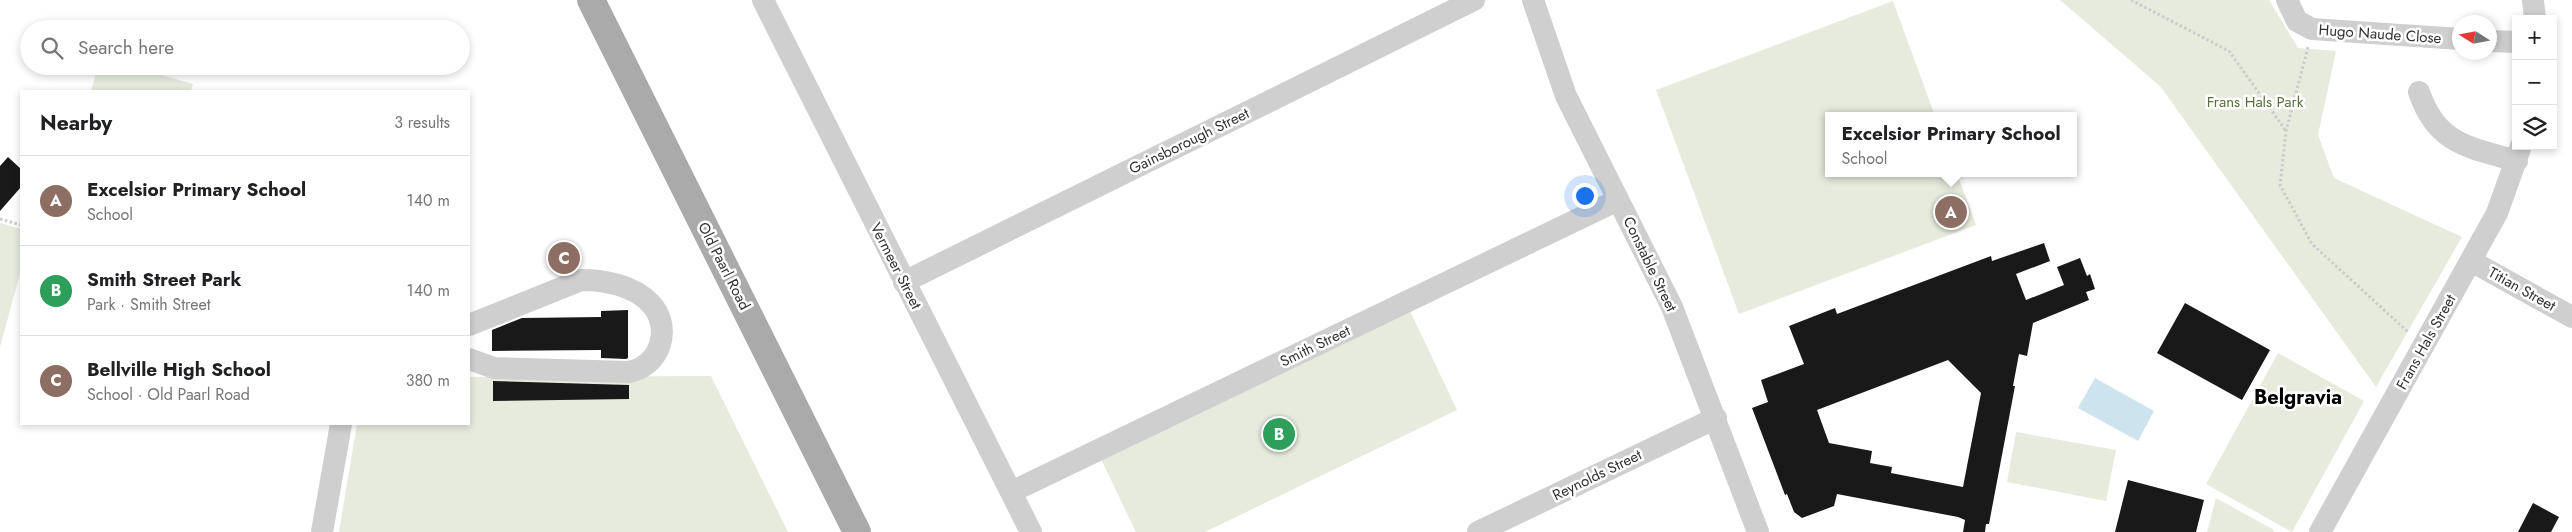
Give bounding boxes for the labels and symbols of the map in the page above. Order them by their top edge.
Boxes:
north arrow [2452,15,2497,60]
street label: Hugo Naude Close [2318,19,2442,49]
park label: Frans Hals Park [2207,91,2304,113]
street label: Gainsborough Street [1125,102,1253,180]
your location [1572,183,1598,209]
pin: A [1935,193,1967,231]
street label: Constable Street [1617,213,1683,316]
street label: Old Paarl Road [692,218,756,314]
street label: Vermeer Street [865,219,927,313]
pin: C [548,239,580,277]
street label: Titian Street [2484,261,2560,317]
street label: Frans Hals Street [2391,290,2461,394]
street label: Smith Street [1276,319,1354,372]
district label: Belgravia [2254,383,2342,412]
pin: B [1263,415,1295,453]
street label: Reynolds Street [1549,444,1646,506]

